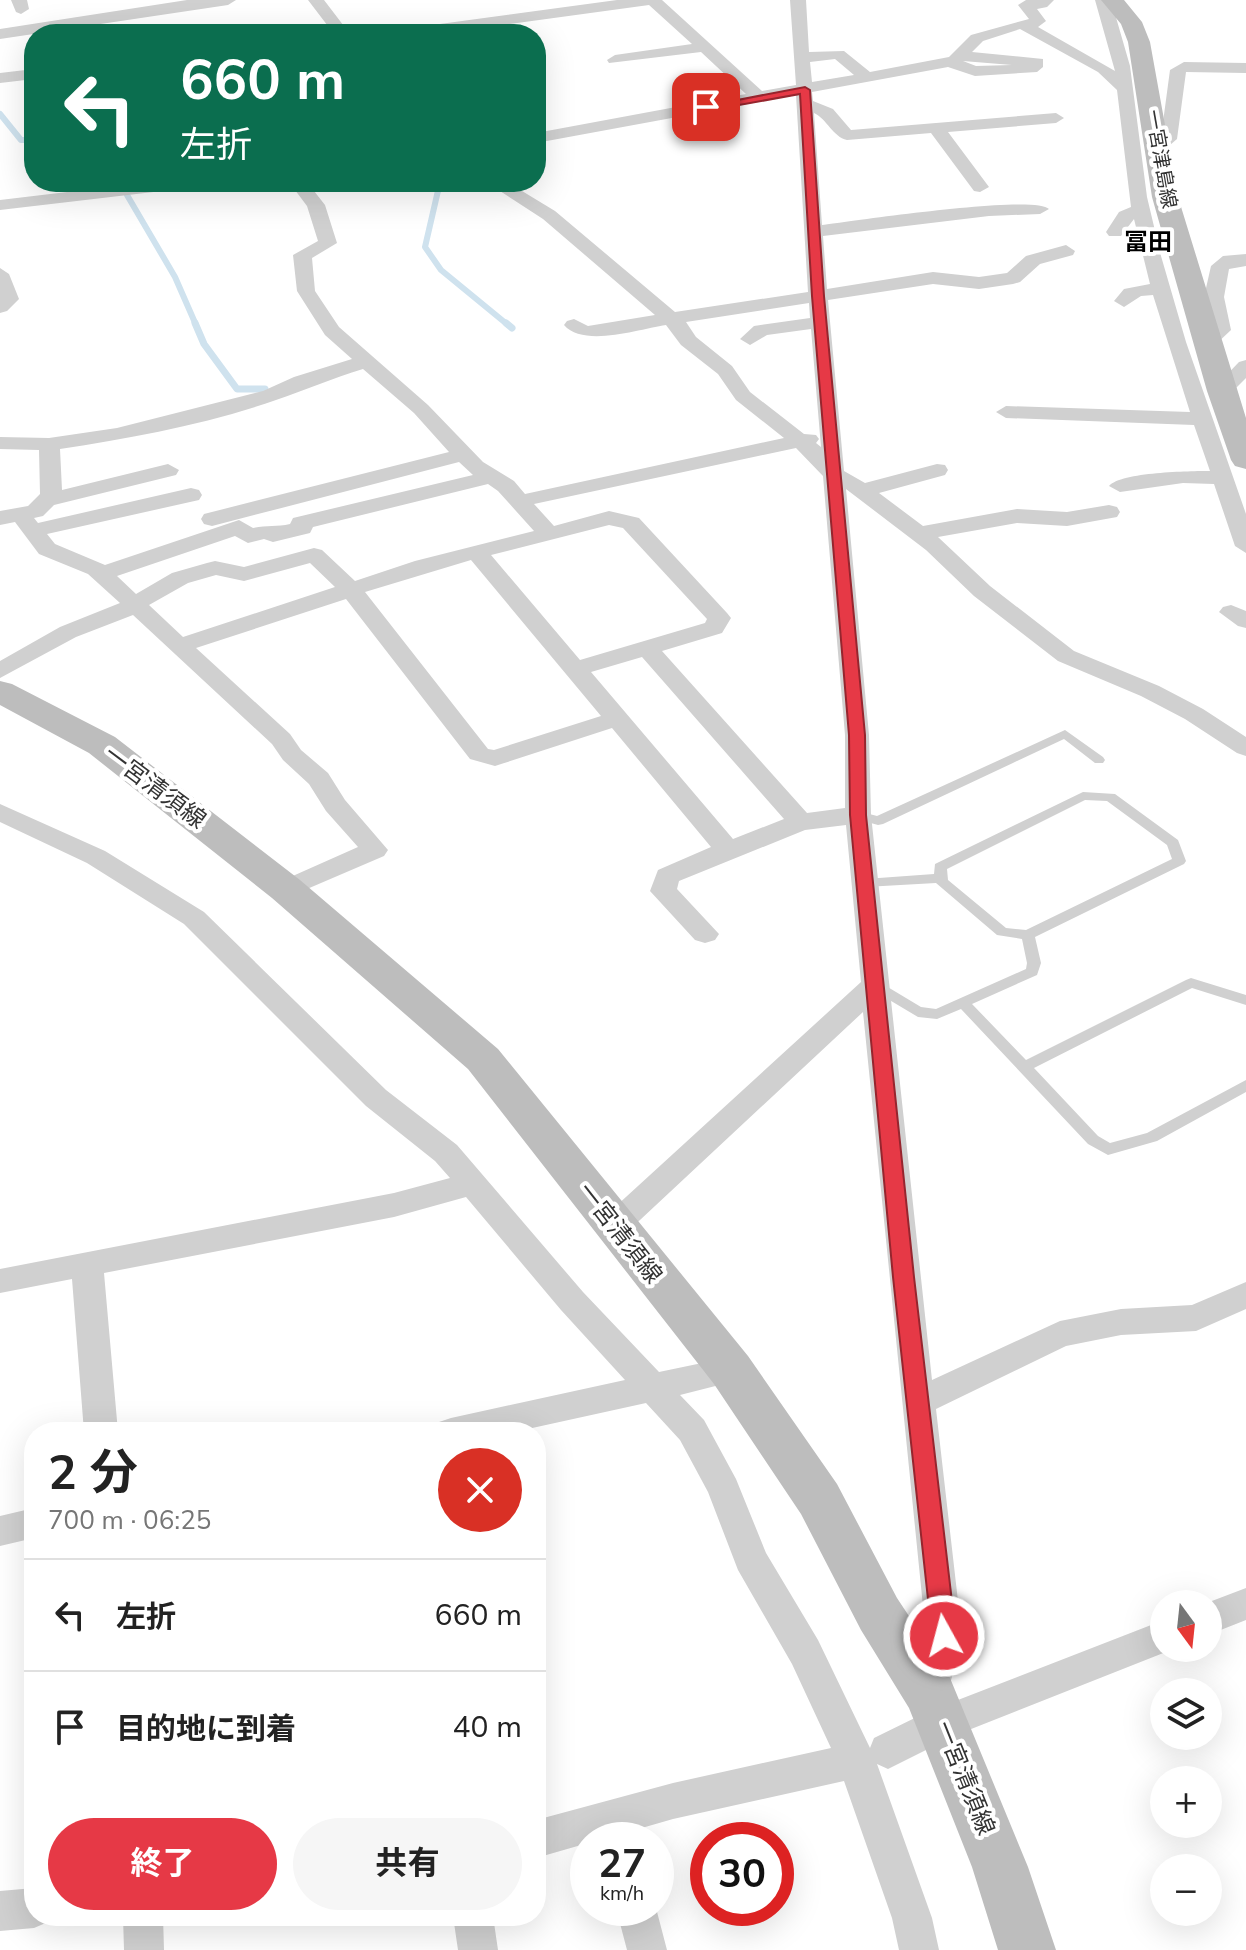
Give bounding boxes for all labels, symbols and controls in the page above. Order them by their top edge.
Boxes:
text: 660 m [180,42,345,119]
icon: left [48,56,152,160]
pin [672,73,740,141]
icon: arrive [684,85,728,129]
street label: 一宮津島線 [1139,107,1183,211]
text: 左折 [180,121,252,170]
district label: 冨田 [1124,226,1172,258]
street label: 一宮清須線 [97,738,213,836]
street label: 一宮清須線 [570,1176,670,1290]
text: 2 分 [48,1440,138,1506]
button: close [438,1448,522,1532]
text: 700 m · 06:25 [48,1503,211,1538]
north arrow [1150,1590,1222,1662]
map controls [1150,1590,1222,1926]
icon: left [48,1593,92,1637]
position arrow [902,1594,986,1678]
text: 660 m [435,1595,522,1636]
text: 左折 [116,1597,176,1638]
button: layers [1150,1678,1222,1750]
icon: arrive [48,1705,92,1749]
text: 40 m [453,1707,522,1748]
text: 目的地に到着 [116,1709,296,1750]
street label: 一宮清須線 [928,1716,1002,1840]
button: + [1150,1766,1222,1838]
button: 終了 [48,1818,277,1910]
button: 共有 [293,1818,522,1910]
speed limit sign: 30 [690,1822,794,1926]
text: 27 [598,1837,646,1891]
button: − [1150,1854,1222,1926]
text: km/h [600,1880,644,1907]

